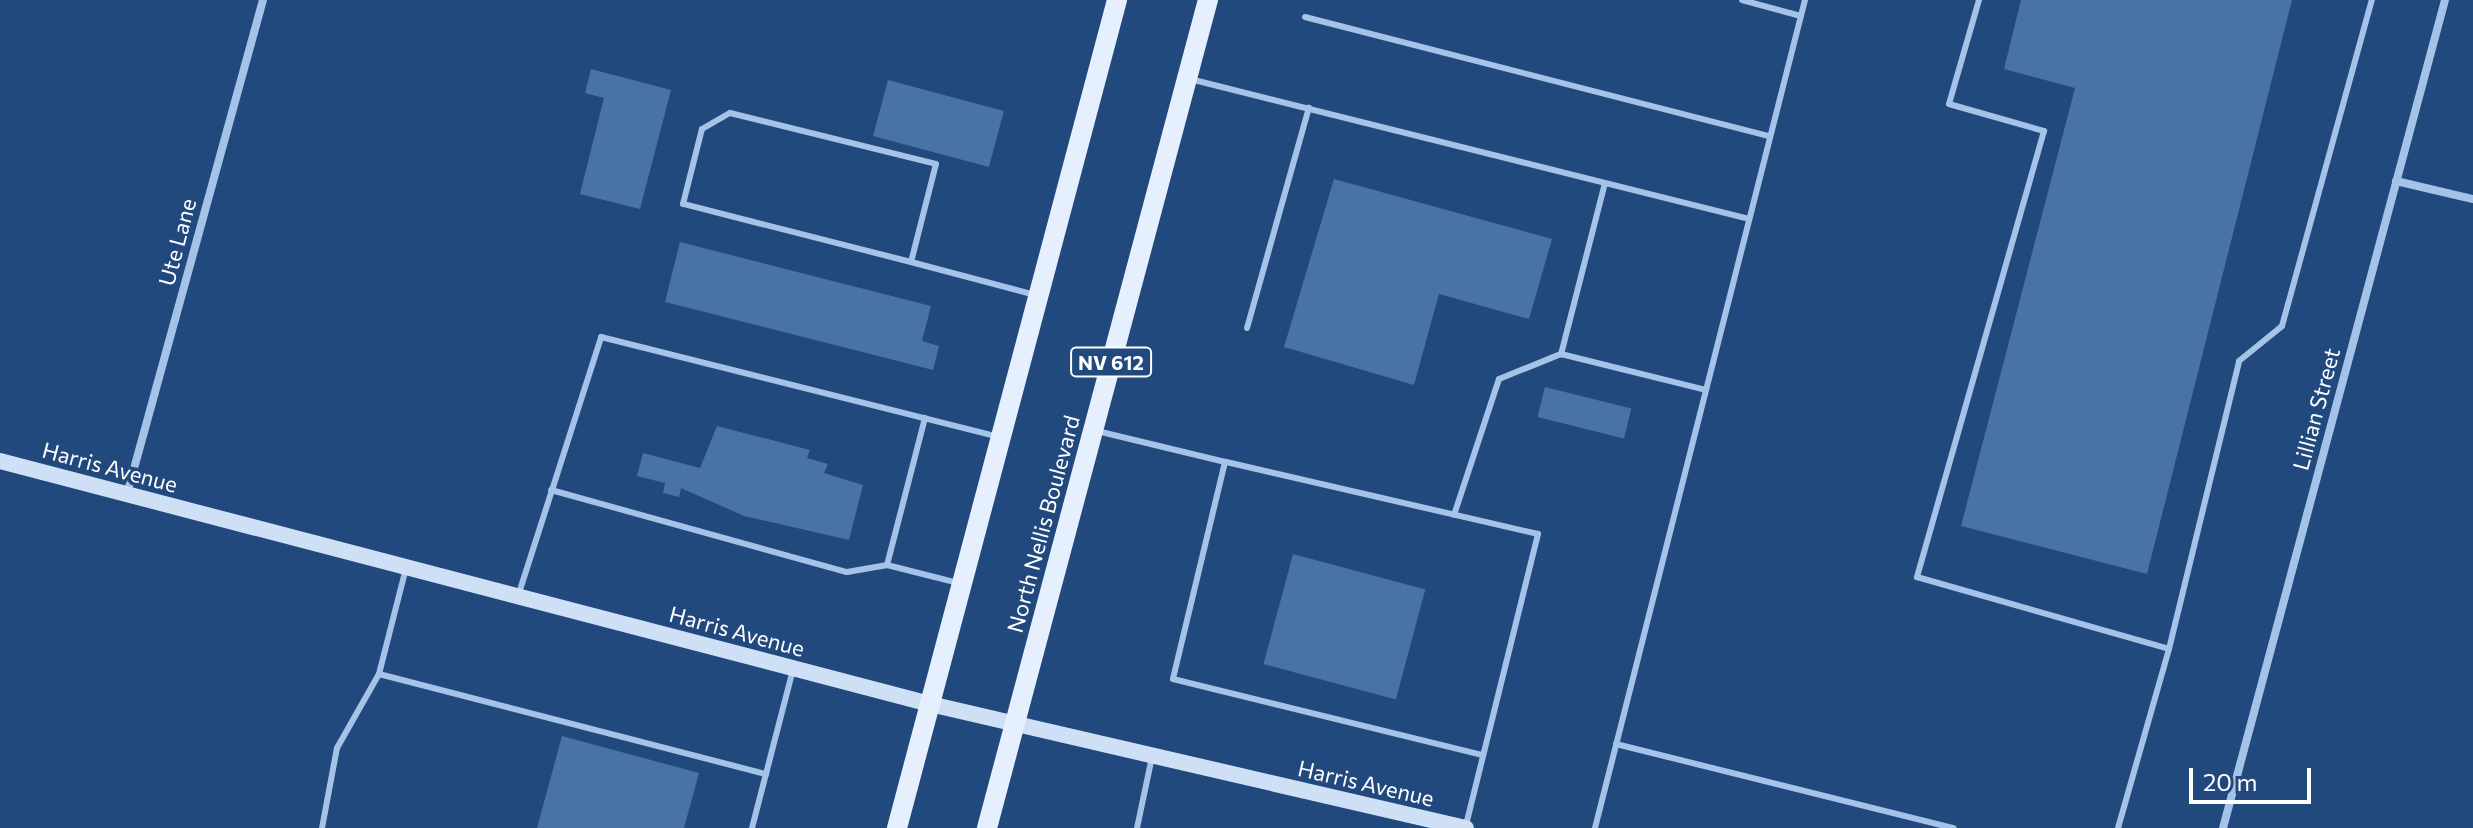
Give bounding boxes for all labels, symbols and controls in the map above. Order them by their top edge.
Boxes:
street label: Ute Lane [153,196,201,288]
street label: Lillian Street [2287,345,2345,473]
road number: NV 612 [1069,346,1153,378]
street label: North Nellis Boulevard [1001,412,1085,636]
street label: Harris Avenue [40,436,180,498]
street label: Harris Avenue [667,600,807,662]
scale bar [2193,752,2315,802]
street label: Harris Avenue [1295,755,1437,811]
text: 20 m [2203,767,2257,796]

